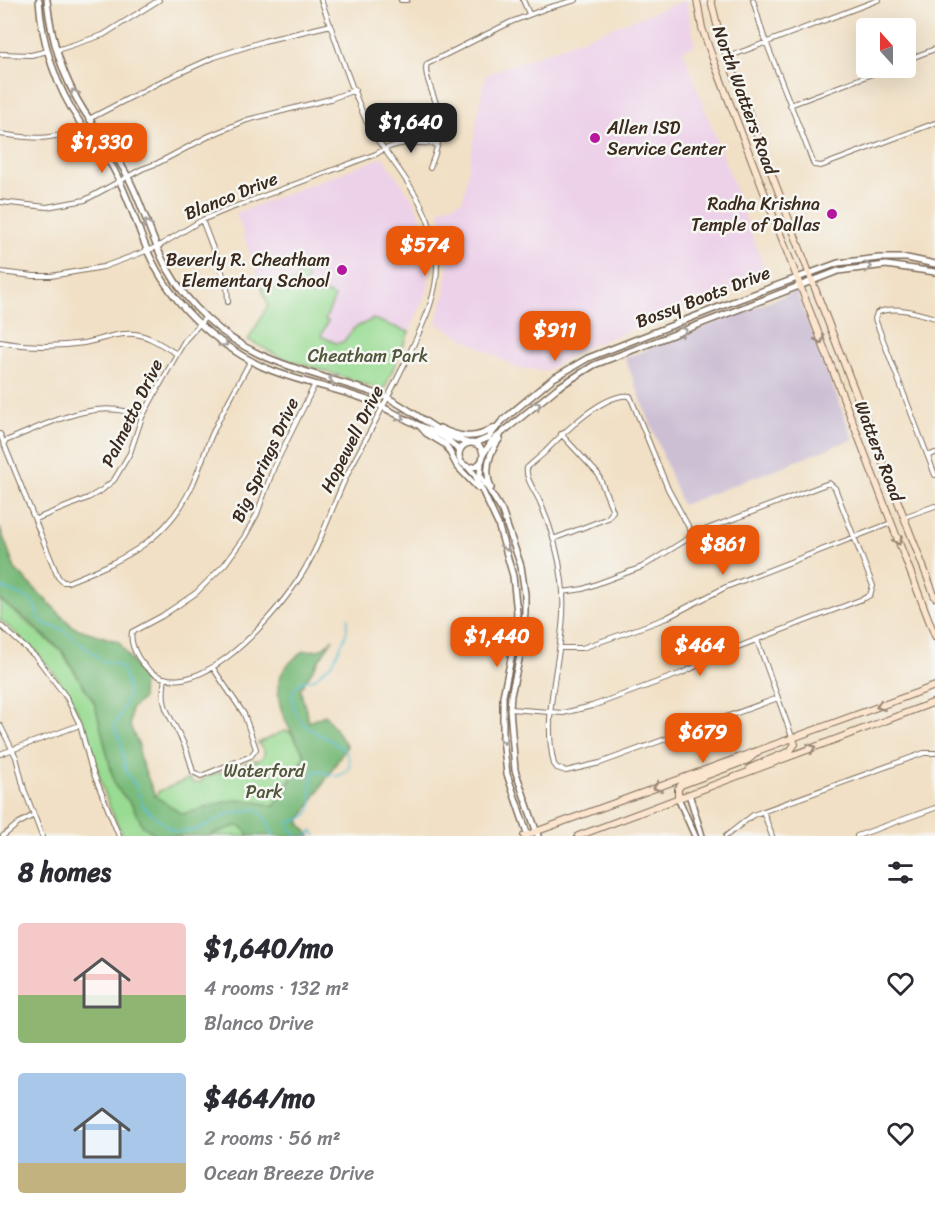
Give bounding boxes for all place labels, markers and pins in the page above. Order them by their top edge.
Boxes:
pin: $1,640 [362,103,460,154]
place label: Allen ISD Service Center [606,112,727,165]
pin: $1,330 [53,123,151,174]
marker: Allen ISD Service Center [588,131,602,145]
place label: Radha Krishna Temple of Dallas [691,188,821,241]
marker: Radha Krishna Temple of Dallas [825,207,839,221]
pin: $574 [389,226,461,277]
place label: Beverly R. Cheatham Elementary School [166,244,331,297]
marker: Beverly R. Cheatham Elementary School [335,263,349,277]
pin: $911 [519,311,591,362]
pin: $861 [687,525,759,576]
pin: $1,440 [448,617,546,668]
pin: $464 [664,626,736,677]
pin: $679 [667,713,739,764]

